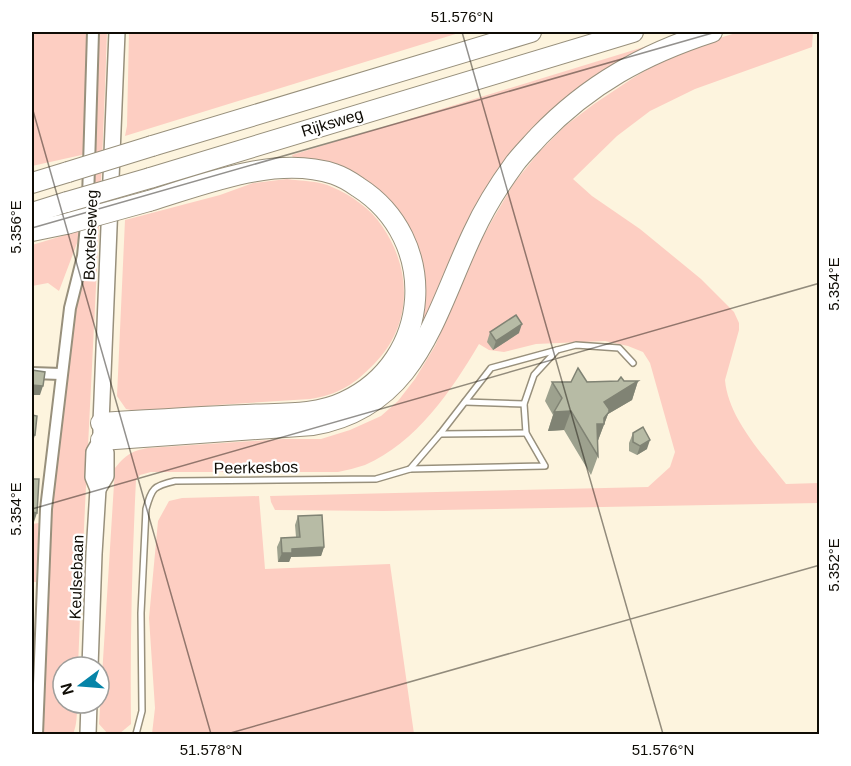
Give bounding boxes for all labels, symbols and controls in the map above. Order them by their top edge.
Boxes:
text: 51.576°N [431,8,493,25]
street label: Rijksweg [299,105,365,140]
street label: Boxtelseweg [80,189,101,281]
text: 5.356°E [7,200,24,254]
text: 5.354°E [825,257,842,311]
street label: Peerkesbos [214,458,298,477]
text: 5.354°E [7,482,24,536]
street label: Keulsebaan [67,534,86,620]
text: 5.352°E [825,538,842,592]
north arrow [51,655,111,715]
text: N [57,681,77,697]
text: 51.578°N [180,741,242,758]
text: 51.576°N [632,741,694,758]

